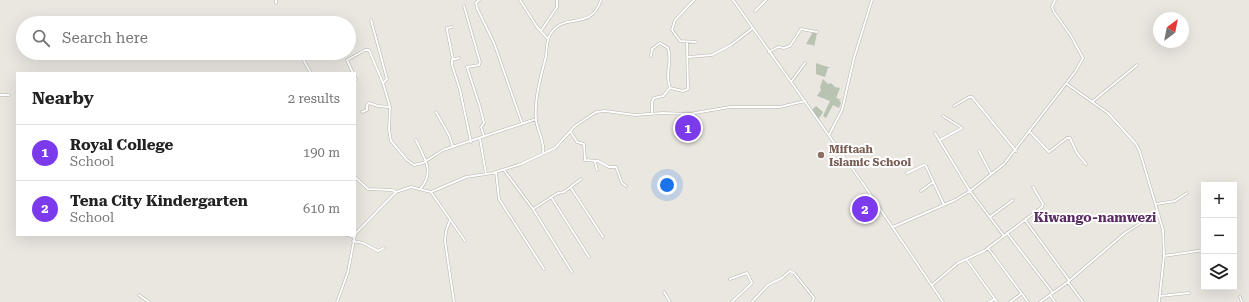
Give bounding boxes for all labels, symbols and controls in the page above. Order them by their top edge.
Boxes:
north arrow [1153,12,1189,48]
search box [16,16,356,60]
icon: search [30,27,52,49]
text: Search here [62,29,148,47]
text: Nearby [32,88,94,108]
text: 2 results [288,91,340,106]
pin: 1 [675,113,701,143]
text: Royal College [70,136,173,154]
place label: Miftaah Islamic School [829,143,912,169]
text: 1 [41,145,49,160]
text: 190 m [303,145,340,160]
marker: Miftaah Islamic School [816,150,826,160]
text: School [70,154,114,169]
your location [657,175,677,195]
map controls [1201,182,1237,290]
button: + [1201,182,1237,218]
text: Tena City Kindergarten [70,192,248,210]
pin: 2 [852,194,878,224]
text: 2 [41,201,49,216]
text: 610 m [303,201,340,216]
text: School [70,210,114,225]
district label: Kiwango-namwezi [1034,210,1157,225]
button: − [1201,218,1237,254]
button: layers [1201,254,1237,290]

